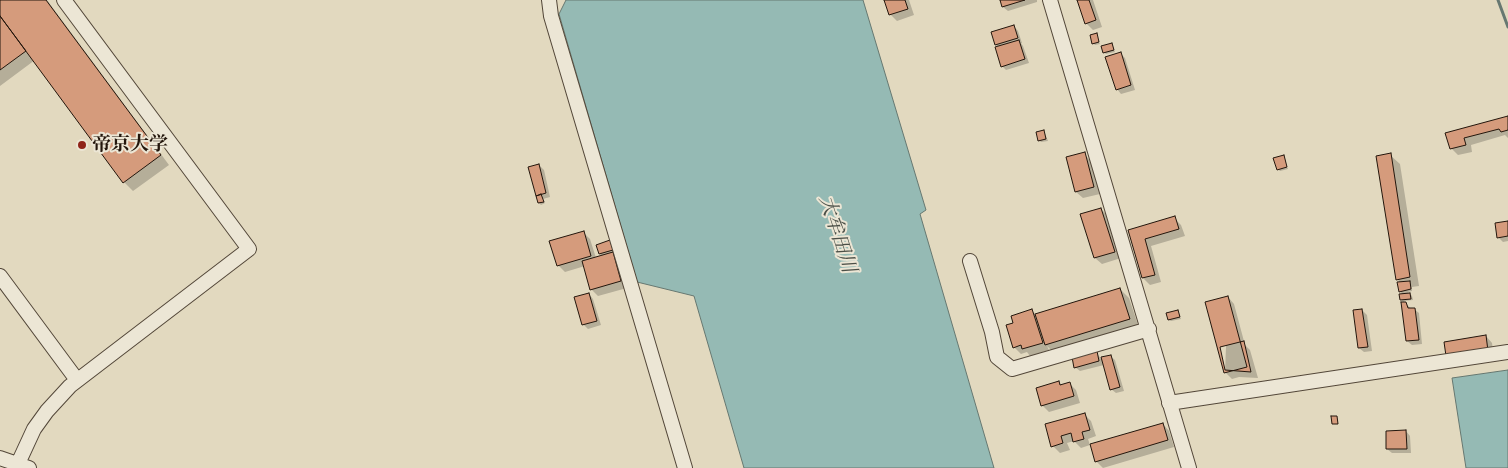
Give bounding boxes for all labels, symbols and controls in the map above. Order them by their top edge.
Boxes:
place label: 帝京大学 [92,134,168,156]
marker: 帝京大学 [76,139,88,151]
water label: 大牟田川 [813,192,861,276]

